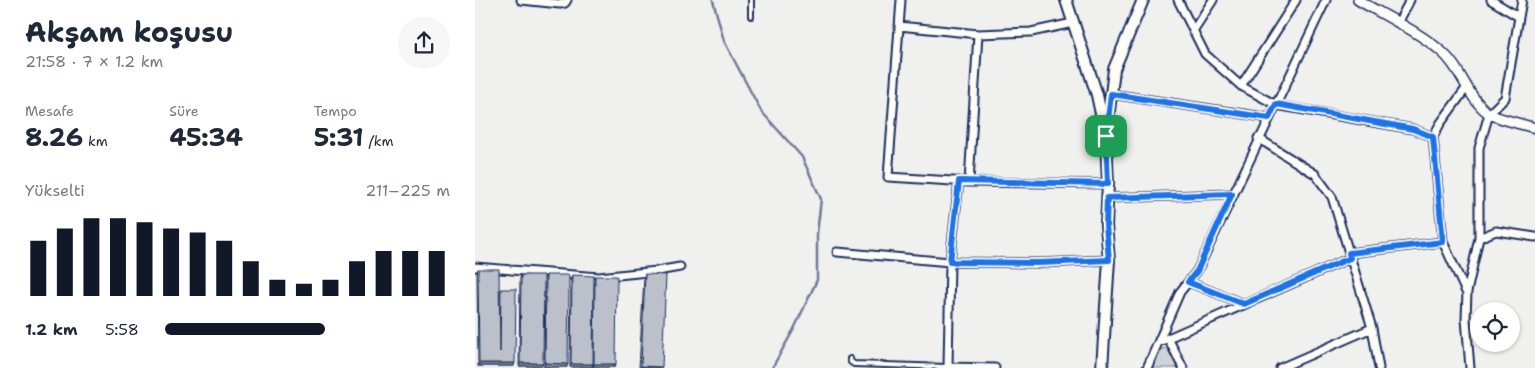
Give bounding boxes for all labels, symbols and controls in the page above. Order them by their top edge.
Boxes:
text: Akşam koşusu [25,13,233,51]
button: share [398,17,450,69]
text: 21:58 · 7 × 1.2 km [25,51,163,72]
text: Mesafe [25,102,74,120]
text: Süre [169,102,199,120]
text: Tempo [314,102,357,120]
pin [1085,115,1127,157]
text: 8.26 [25,120,83,154]
text: 45:34 [169,120,243,154]
text: 5:31 [314,120,364,154]
icon: arrive [1092,122,1120,150]
text: km [83,132,108,150]
text: /km [364,132,394,150]
text: Yükselti [25,180,85,201]
text: 211–225 m [365,180,450,201]
map controls [1470,302,1520,352]
button: locate [1470,302,1520,352]
text: 1.2 km [25,319,78,340]
text: 5:58 [105,319,139,340]

